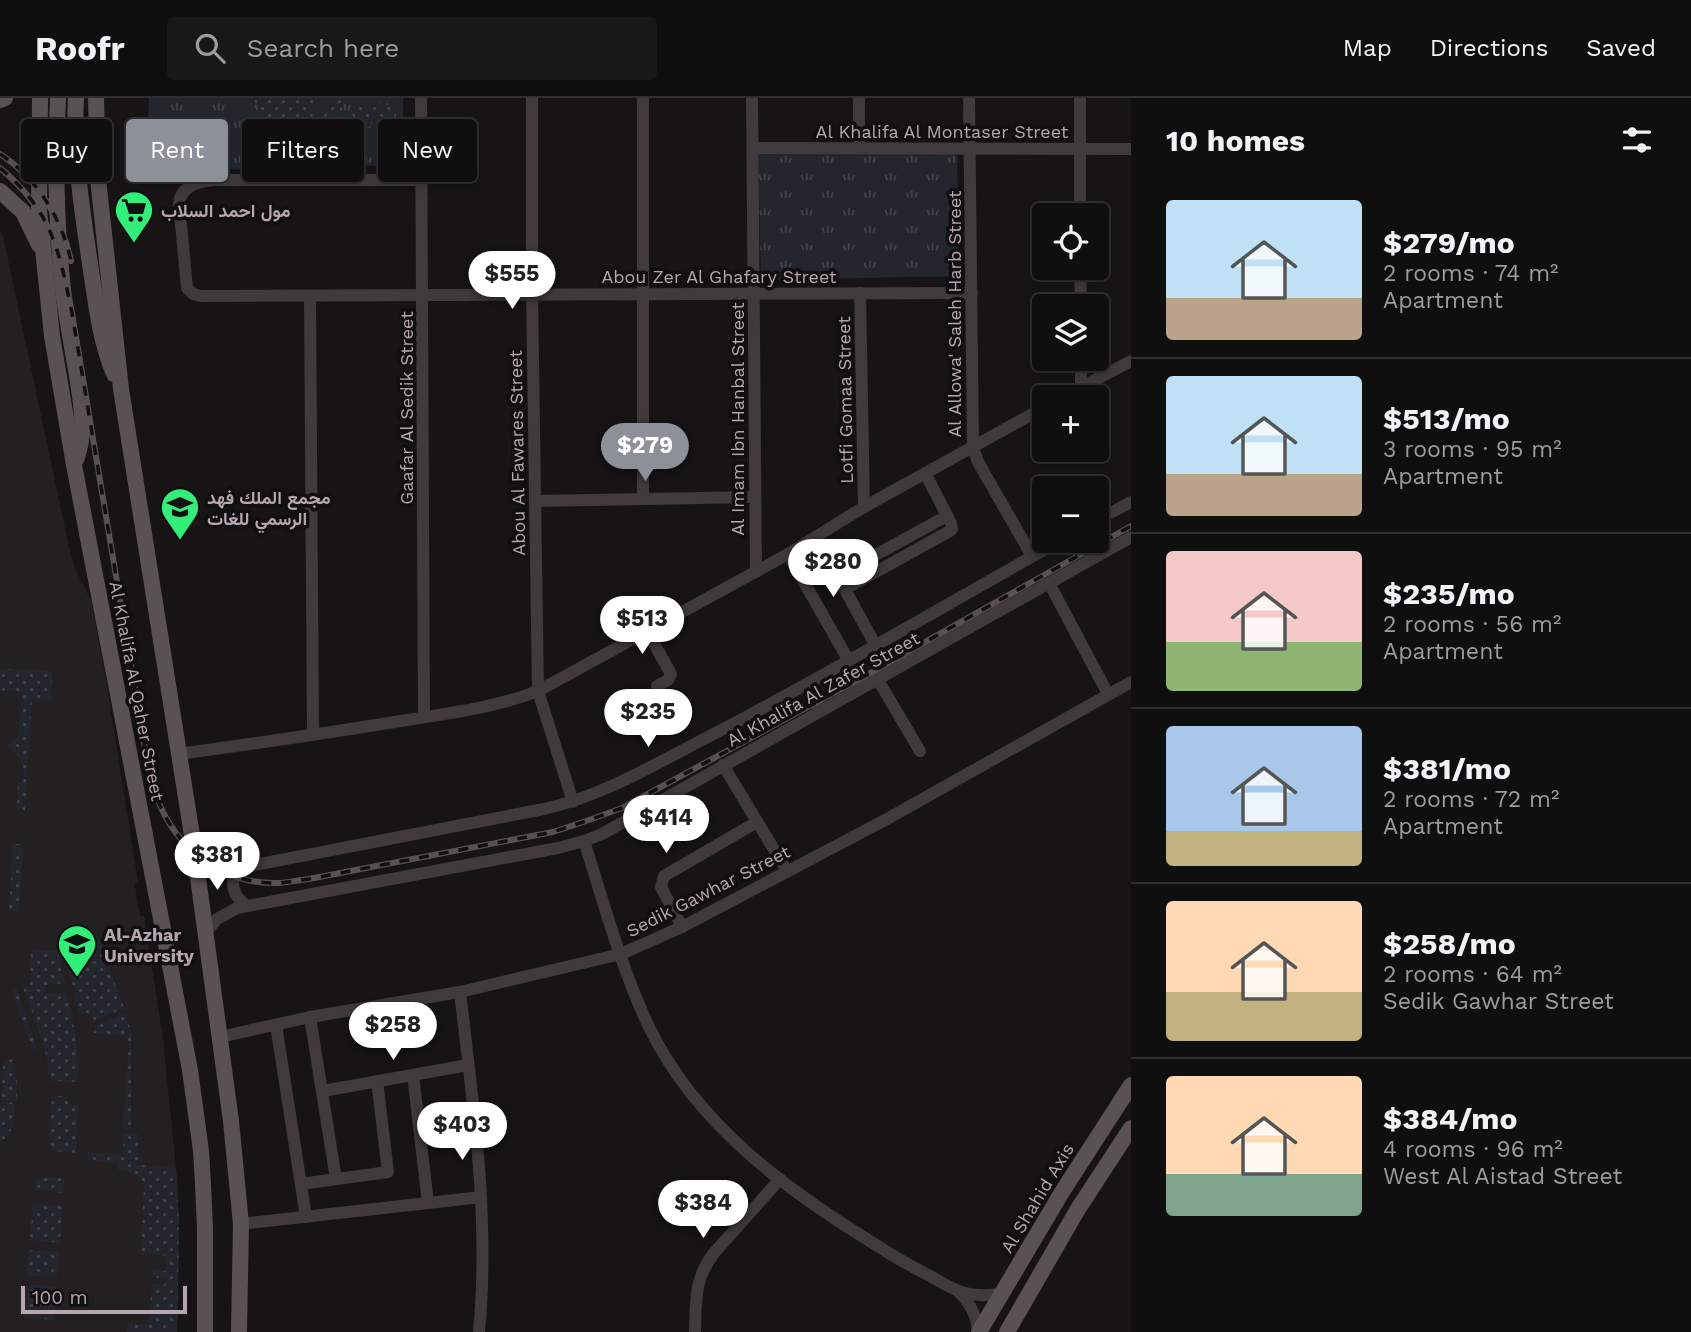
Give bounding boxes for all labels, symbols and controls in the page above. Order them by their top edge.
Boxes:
search box [167,17,657,80]
text: Roofr [35,29,125,68]
icon: search [191,29,229,67]
text: Search here [247,33,399,63]
text: Map [1343,34,1392,62]
text: Directions [1430,34,1548,62]
text: Saved [1586,34,1656,62]
chip: Buy [21,119,112,182]
chip: Rent [126,119,228,182]
chip: Filters [242,119,364,182]
chip: New [378,119,477,182]
street label: Al Khalifa Al Montaser Street [816,121,1069,142]
icon: filters [1618,121,1656,159]
text: 10 homes [1166,123,1305,158]
supermarket icon: مول احمد السلاب [113,189,155,244]
street label: Al Allowa' Saleh Harb Street [944,190,965,438]
place label: مول احمد السلاب [161,200,291,222]
map controls [1032,203,1109,553]
button: locate [1032,203,1109,280]
text: $279/mo [1383,225,1515,260]
icon: home [1222,228,1306,312]
pin: $555 [471,252,553,311]
text: $555 [485,260,539,287]
text: 2 rooms · 74 m² [1383,260,1558,287]
street label: Abou Zer Al Ghafary Street [601,266,837,287]
text: Apartment [1383,287,1503,314]
button: layers [1032,294,1109,371]
street label: Al Imam Ibn Hanbal Street [727,302,748,536]
street label: Gaafar Al Sedik Street [396,311,417,505]
street label: Lotfi Gomaa Street [833,316,857,484]
street label: Abou Al Fawares Street [505,350,529,556]
button: + [1032,385,1109,462]
text: $513/mo [1383,401,1510,436]
icon: home [1222,404,1306,488]
pin: $279 [604,424,686,483]
text: $279 [617,432,673,459]
text: 3 rooms · 95 m² [1383,436,1562,463]
text: Apartment [1383,463,1503,490]
button: − [1032,476,1109,553]
school or university icon: مجمع الملك فهد الرسمي للغات [159,486,201,541]
place label: مجمع الملك فهد الرسمي للغات [207,487,331,534]
pin: $280 [792,540,874,599]
text: $280 [804,548,862,575]
text: $235/mo [1383,576,1515,611]
street label: Al Khalifa Al Qaher Street [105,579,169,803]
icon: home [1222,579,1306,663]
pin: $513 [601,596,683,656]
text: $513 [616,605,668,632]
text: 2 rooms · 56 m² [1383,611,1561,638]
street label: Al Khalifa Al Zafer Street [723,627,923,751]
text: Apartment [1383,638,1503,665]
pin: $235 [607,690,689,749]
text: $235 [620,698,676,725]
text: $381/mo [1383,751,1511,786]
icon: home [1222,754,1306,838]
text: 2 rooms · 72 m² [1383,786,1559,813]
pin: $414 [625,796,707,855]
text: $414 [639,804,693,831]
text: Apartment [1383,813,1503,840]
pin: $381 [176,832,258,892]
street label: Sedik Gawhar Street [623,840,794,941]
text: $381 [191,841,243,868]
school or university icon: Al-Azhar University [56,923,98,978]
place label: Al-Azhar University [104,924,195,966]
text: $258/mo [1383,926,1516,961]
icon: home [1222,929,1306,1013]
text: 2 rooms · 64 m² [1383,961,1562,988]
text: Sedik Gawhar Street [1383,988,1614,1015]
pin: $258 [352,1002,434,1062]
text: $258 [365,1011,421,1038]
text: $384/mo [1383,1101,1517,1136]
pin: $403 [421,1102,503,1162]
icon: home [1222,1104,1306,1188]
text: $403 [433,1111,491,1138]
text: 4 rooms · 96 m² [1383,1136,1563,1163]
street label: Al Shahid Axis [996,1139,1078,1257]
text: West Al Aistad Street [1383,1163,1622,1190]
pin: $384 [662,1180,744,1240]
text: $384 [674,1189,732,1216]
scale bar [21,1283,187,1315]
text: 100 m [32,1286,88,1309]

